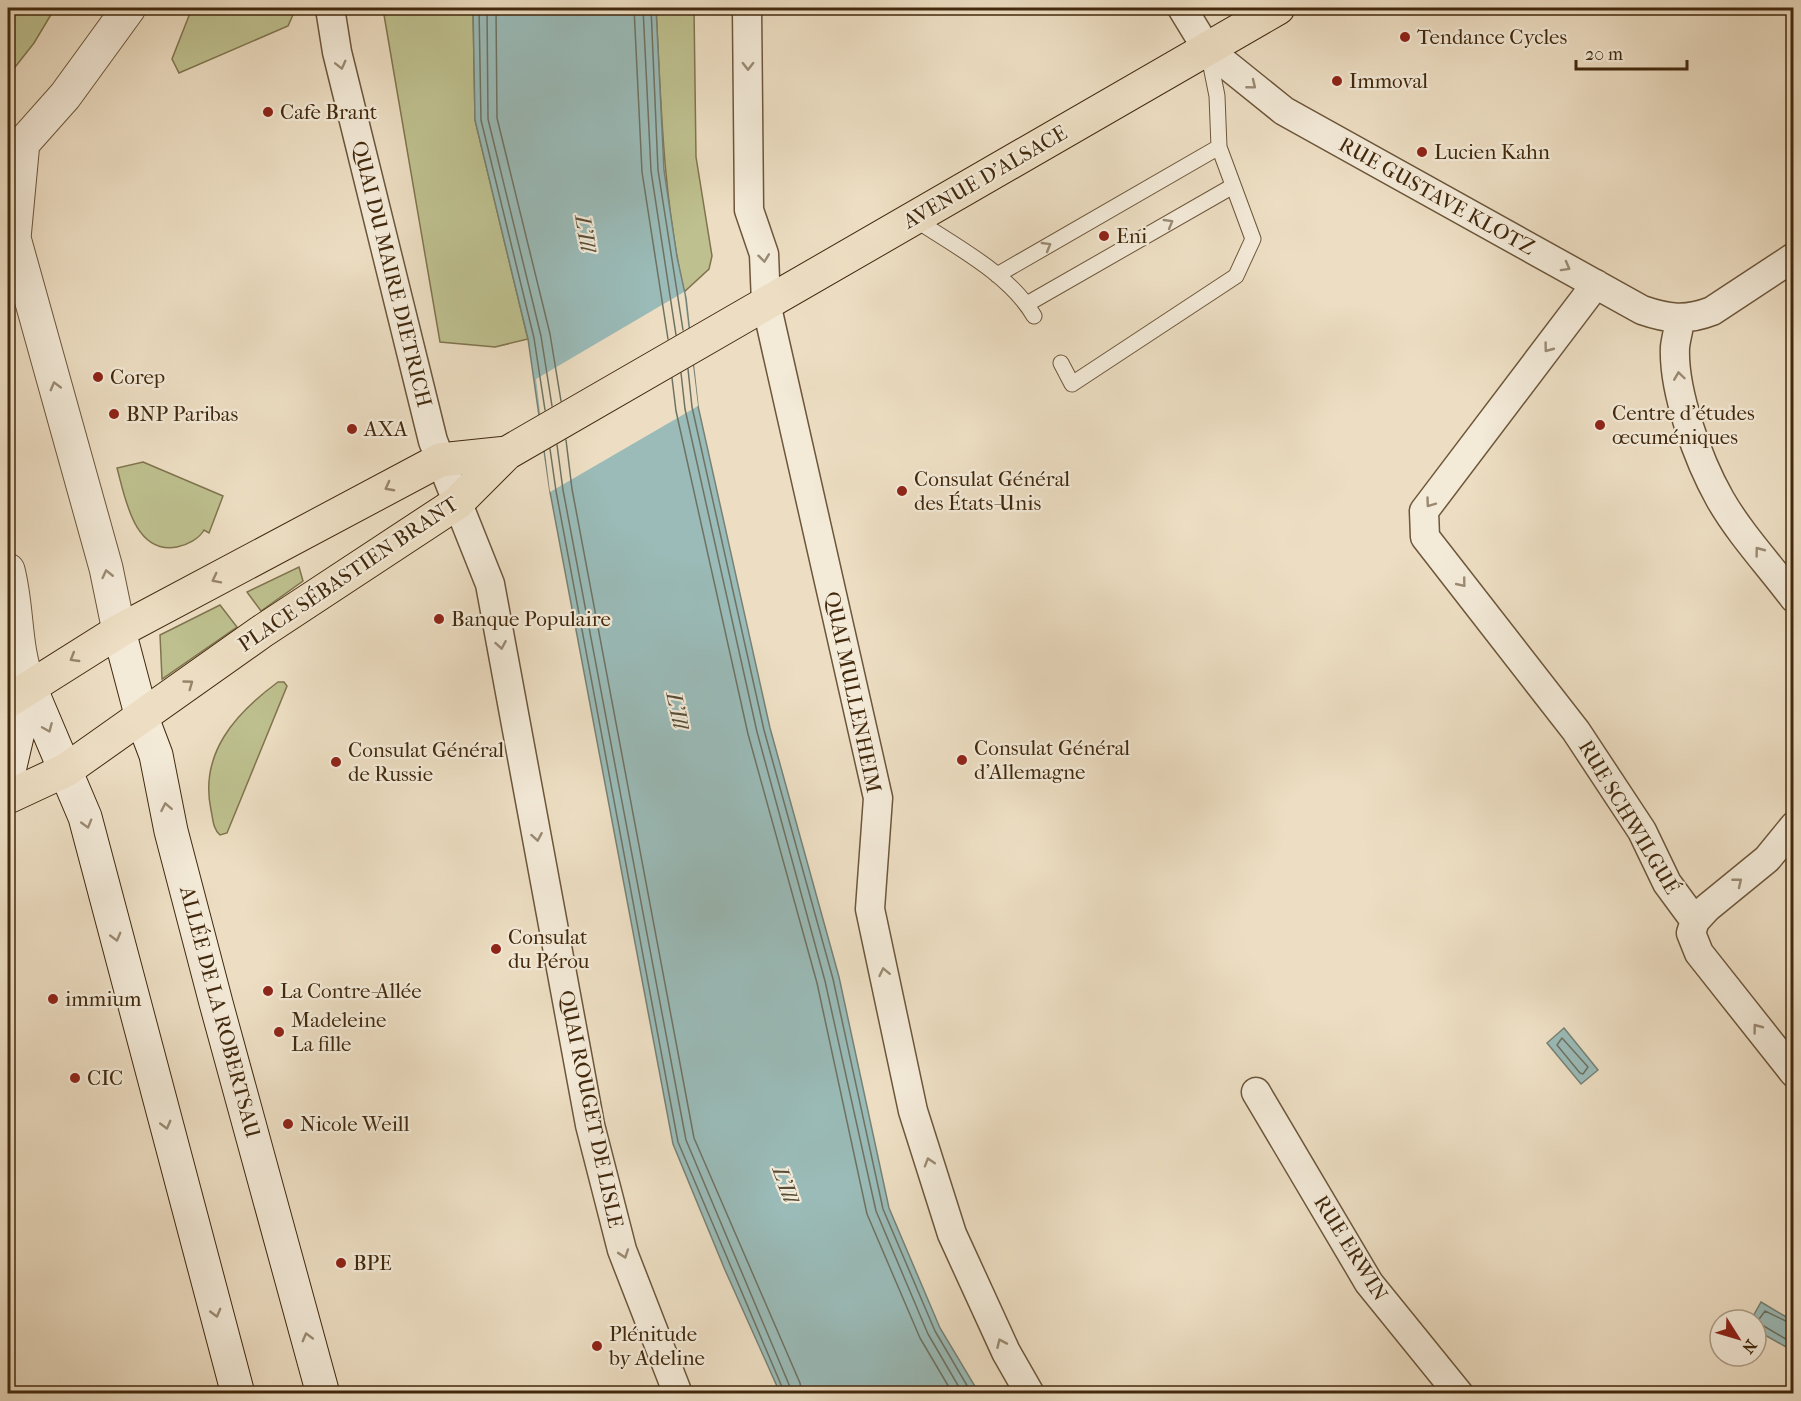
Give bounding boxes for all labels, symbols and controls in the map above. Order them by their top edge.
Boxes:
place label: Tendance Cycles [1417,25,1567,49]
marker: Tendance Cycles [1398,30,1412,44]
scale bar [1576,33,1687,71]
text: 20 m [1585,44,1623,65]
one-way arrow [333,60,346,70]
one-way arrow [742,61,754,70]
place label: Immoval [1349,69,1428,93]
marker: Immoval [1330,74,1344,88]
one-way arrow [1246,78,1257,89]
place label: Cafe Brant [280,100,378,124]
marker: Cafe Brant [261,105,275,119]
street label: AVENUE D'ALSACE [898,120,1071,234]
street label: RUE GUSTAVE KLOTZ [1335,132,1539,260]
street label: QUAI DU MAIRE DIETRICH [347,138,437,410]
place label: Lucien Kahn [1434,140,1550,164]
marker: Lucien Kahn [1415,145,1429,159]
water label: L'Ill [569,211,601,256]
one-way arrow [1163,219,1173,230]
place label: Eni [1116,224,1147,248]
marker: Eni [1097,229,1111,243]
one-way arrow [1041,242,1051,253]
one-way arrow [757,254,769,263]
one-way arrow [1560,260,1570,272]
one-way arrow [1544,341,1555,352]
place label: Corep [110,365,165,389]
marker: Corep [91,370,105,384]
one-way arrow [1673,372,1685,381]
one-way arrow [50,381,62,392]
place label: Centre d'études œcuméniques [1612,401,1755,449]
place label: BNP Paribas [126,402,239,426]
marker: BNP Paribas [107,407,121,421]
place label: AXA [363,417,408,441]
marker: Centre d'études œcuméniques [1593,418,1607,432]
marker: AXA [345,422,359,436]
place label: Consulat Général des États-Unis [914,467,1070,515]
one-way arrow [384,480,395,491]
marker: Consulat Général des États-Unis [895,484,909,498]
street label: PLACE SÉBASTIEN BRANT [233,491,463,657]
one-way arrow [1426,496,1437,507]
one-way arrow [1755,547,1766,558]
one-way arrow [101,569,114,579]
one-way arrow [212,572,223,583]
one-way arrow [1454,576,1465,587]
street label: QUAI MULLENHEIM [820,589,886,795]
place label: Banque Populaire [451,607,611,631]
marker: Banque Populaire [432,612,446,626]
one-way arrow [494,640,507,650]
one-way arrow [70,651,80,663]
one-way arrow [183,680,194,691]
water label: L'Ill [660,688,694,733]
one-way arrow [41,721,53,732]
place label: Consulat Général d'Allemagne [974,736,1130,784]
street label: RUE SCHWILGUÉ [1574,736,1684,898]
place label: Consulat Général de Russie [348,738,504,786]
marker: Consulat Général d'Allemagne [955,753,969,767]
marker: Consulat Général de Russie [329,755,343,769]
one-way arrow [160,803,173,813]
one-way arrow [79,819,92,829]
one-way arrow [530,832,543,842]
one-way arrow [1732,879,1743,890]
street label: ALLÉE DE LA ROBERTSAU [175,883,265,1141]
place label: Consulat du Pérou [508,925,590,973]
one-way arrow [109,931,121,941]
marker: Consulat du Pérou [489,942,503,956]
one-way arrow [878,968,891,978]
place label: La Contre-Allée [280,979,422,1003]
marker: La Contre-Allée [261,984,275,998]
place label: immium [65,987,142,1011]
street label: QUAI ROUGET DE LISLE [554,988,628,1230]
marker: immium [46,992,60,1006]
place label: Madeleine La fille [291,1008,386,1056]
one-way arrow [1753,1023,1764,1034]
marker: Madeleine La fille [272,1025,286,1039]
place label: CIC [87,1066,123,1090]
marker: CIC [68,1071,82,1085]
place label: Nicole Weill [300,1112,410,1136]
marker: Nicole Weill [281,1117,295,1131]
one-way arrow [159,1120,172,1130]
one-way arrow [924,1157,936,1168]
water label: L'Ill [766,1161,804,1209]
street label: RUE ERWIN [1309,1191,1393,1305]
one-way arrow [616,1248,629,1259]
place label: BPE [353,1251,392,1275]
marker: BPE [334,1256,348,1270]
one-way arrow [209,1308,222,1318]
north arrow [1708,1308,1768,1368]
place label: Plénitude by Adeline [608,1322,705,1370]
one-way arrow [302,1332,315,1342]
text: N [1738,1336,1761,1358]
one-way arrow [996,1338,1008,1349]
marker: Plénitude by Adeline [590,1339,604,1353]

